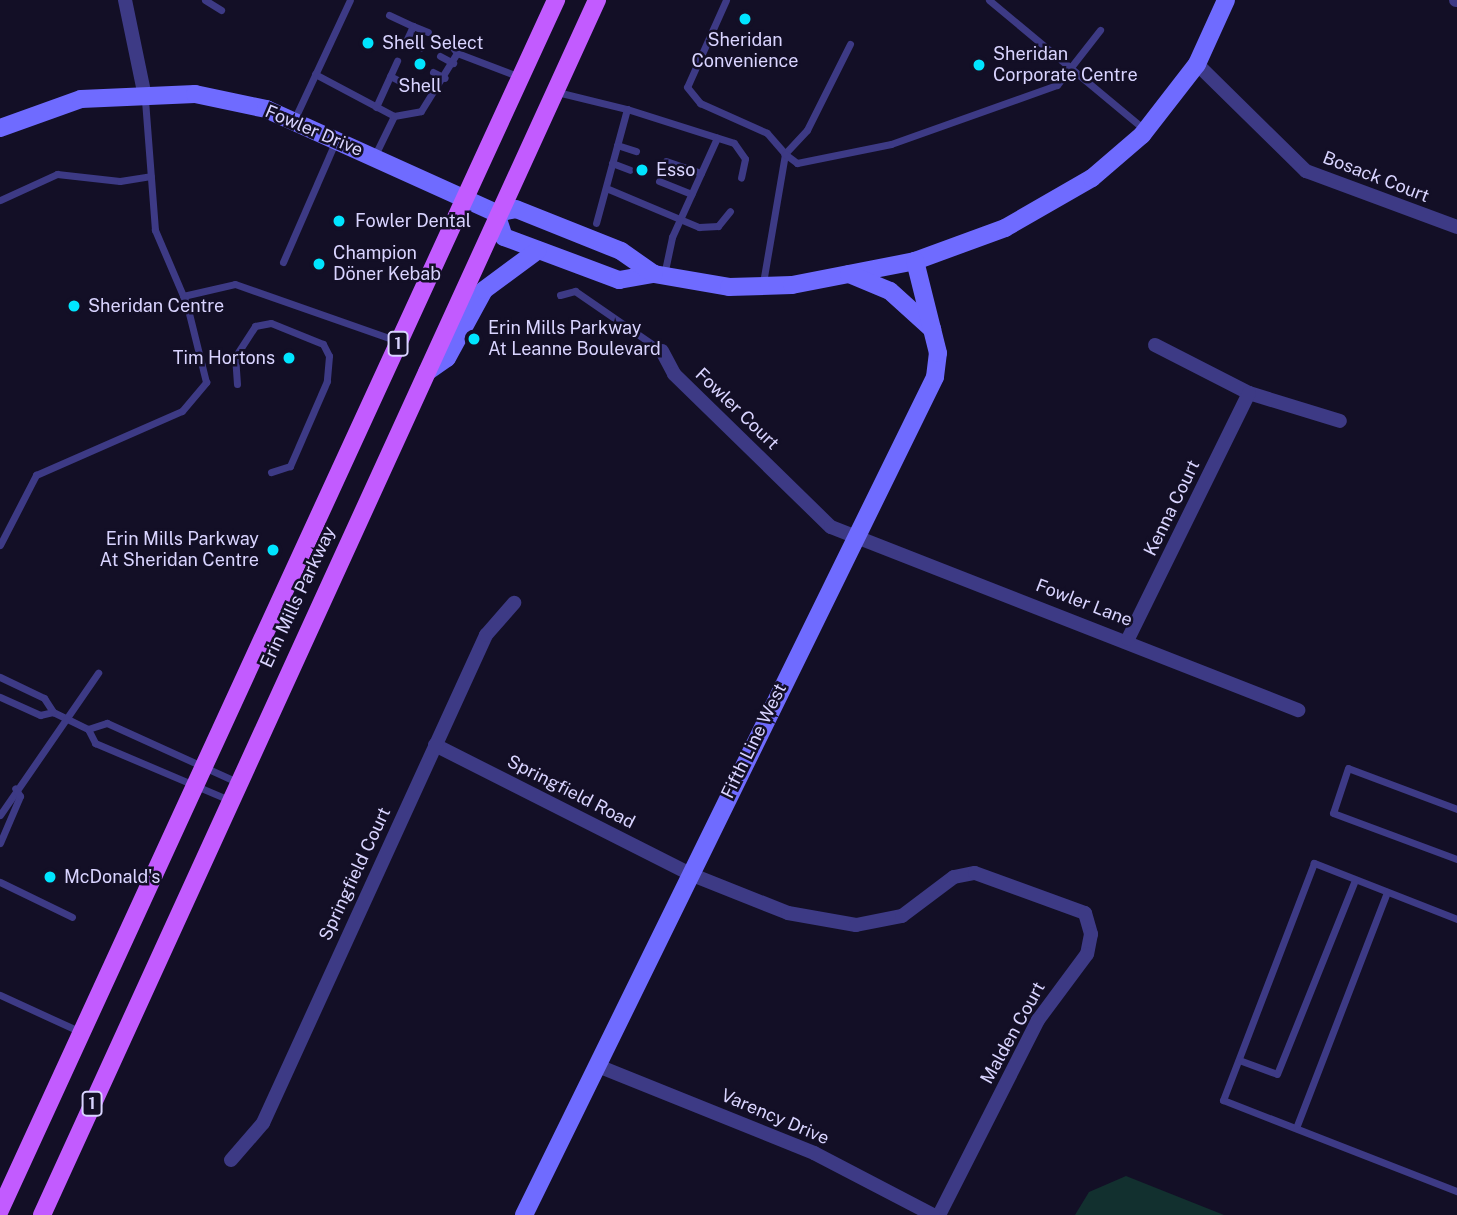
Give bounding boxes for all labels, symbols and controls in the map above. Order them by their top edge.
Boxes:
marker: Sheridan Convenience [737,11,753,27]
place label: Sheridan Convenience [691,30,799,72]
place label: Shell Select [382,32,483,54]
marker: Shell Select [360,35,376,51]
place label: Sheridan Corporate Centre [993,44,1138,86]
marker: Shell [412,56,428,72]
marker: Sheridan Corporate Centre [971,57,987,73]
place label: Shell [398,75,442,97]
street label: Fowler Drive [262,101,366,161]
street label: Bosack Court [1320,147,1432,207]
place label: Esso [656,159,695,181]
marker: Esso [634,162,650,178]
place label: Fowler Dental [355,210,471,232]
marker: Fowler Dental [329,211,349,231]
place label: Champion Döner Kebab [333,243,441,286]
marker: Champion Döner Kebab [311,256,327,272]
place label: Sheridan Centre [88,295,224,317]
marker: Sheridan Centre [66,298,82,314]
place label: Erin Mills Parkway At Leanne Boulevard [488,318,661,360]
marker: Erin Mills Parkway At Leanne Boulevard [466,331,482,347]
road number: 1 [388,332,408,356]
place label: Tim Hortons [173,347,275,369]
marker: Tim Hortons [281,350,297,366]
street label: Fowler Court [691,364,783,454]
street label: Kenna Court [1140,457,1204,559]
street label: Erin Mills Parkway [256,523,340,671]
place label: Erin Mills Parkway At Sheridan Centre [100,529,259,572]
marker: Erin Mills Parkway At Sheridan Centre [265,542,281,558]
street label: Fowler Lane [1033,575,1135,631]
street label: Fifth Line West [717,680,791,802]
street label: Springfield Road [503,750,639,834]
street label: Springfield Court [315,804,395,944]
place label: McDonald's [64,866,160,888]
marker: McDonald's [42,869,58,885]
street label: Malden Court [976,978,1050,1088]
street label: Varency Drive [718,1084,832,1150]
road number: 1 [82,1092,102,1116]

